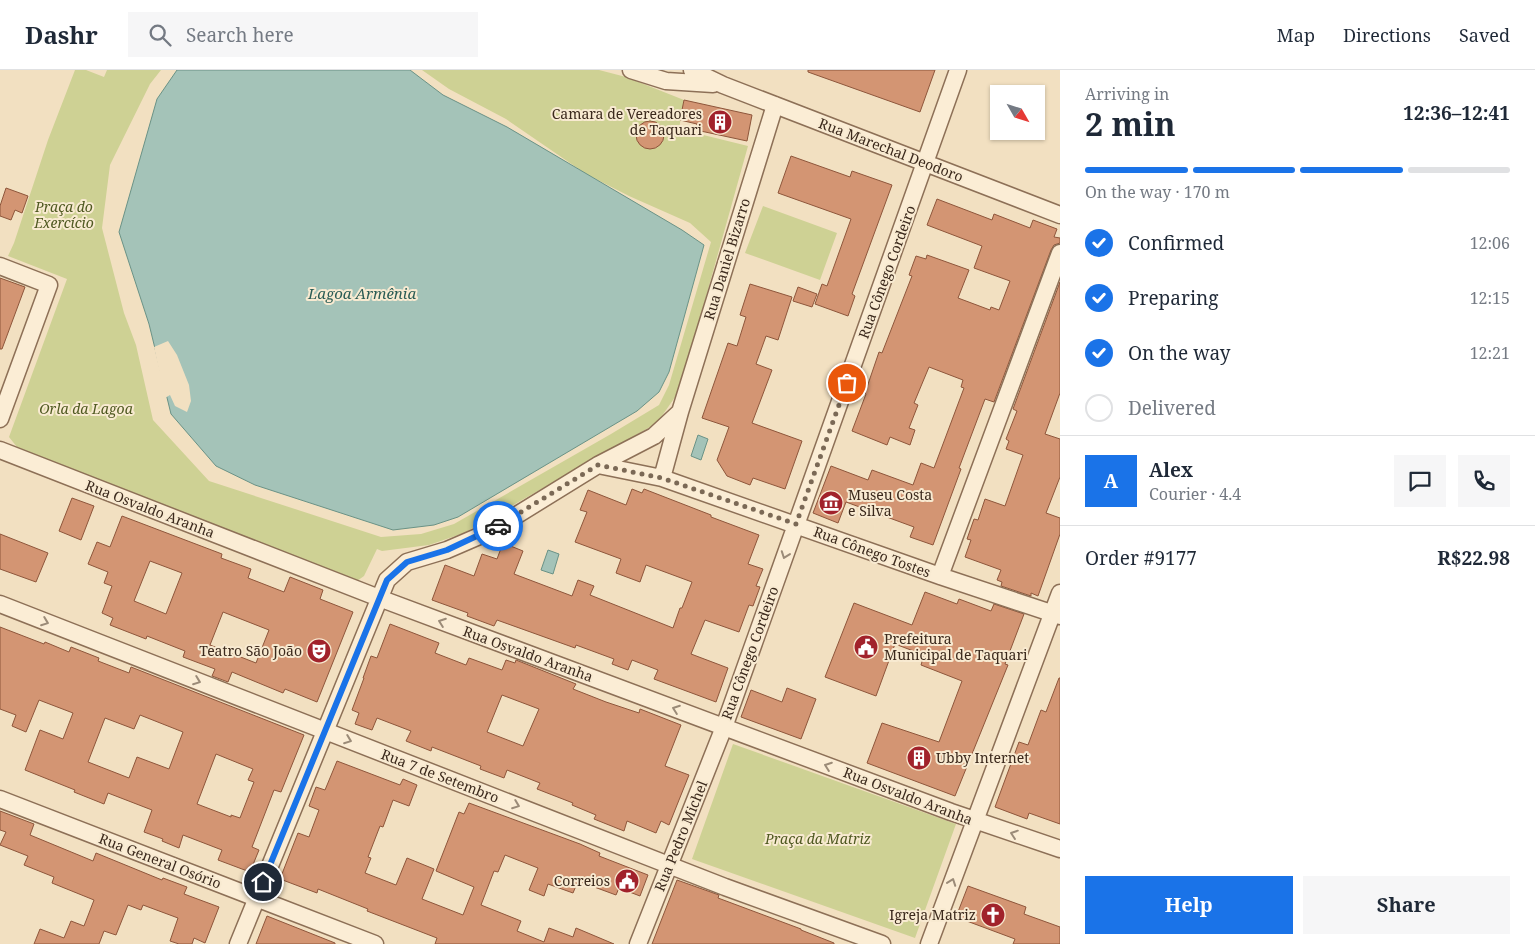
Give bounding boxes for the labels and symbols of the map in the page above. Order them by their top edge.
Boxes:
north arrow [990,85,1045,140]
place label: Camara de Vereadores de Taquari [552,104,703,139]
building icon: Camara de Vereadores de Taquari [707,109,733,135]
street label: Rua Marechal Deodoro [816,113,966,186]
street label: Rua Daniel Bizarro [699,196,754,322]
park label: Praça do Exercício [33,197,94,232]
street label: Rua Cônego Cordeiro [854,203,919,341]
water label: Lagoa Armênia [307,283,416,303]
pin [826,362,868,404]
park label: Orla da Lagoa [39,399,134,418]
street label: Rua Osvaldo Aranha [83,475,218,542]
place label: Museu Costa e Silva [848,485,932,520]
museum icon: Museu Costa e Silva [818,490,844,516]
courier [473,501,523,551]
street label: Rua Cônego Tostes [811,522,933,581]
one-way arrow [781,551,791,559]
street label: Rua Cônego Cordeiro [717,584,782,722]
one-way arrow [41,616,49,626]
one-way arrow [438,618,447,628]
street label: Rua Osvaldo Aranha [461,621,596,686]
place label: Prefeitura Municipal de Taquari [884,629,1028,664]
public building icon: Prefeitura Municipal de Taquari [853,634,879,660]
theatre icon: Teatro São João [306,638,332,664]
place label: Teatro São João [199,641,302,660]
one-way arrow [192,675,200,685]
one-way arrow [672,705,681,715]
one-way arrow [343,734,352,744]
street label: Rua 7 de Setembro [379,744,502,807]
building icon: Ubby Internet [906,745,932,771]
place label: Ubby Internet [936,748,1029,767]
one-way arrow [825,762,833,772]
street label: Rua Osvaldo Aranha [841,762,976,829]
street label: Rua Pedro Michel [650,777,712,894]
one-way arrow [511,799,520,809]
street label: Rua General Osório [96,828,224,893]
park label: Praça da Matriz [764,829,871,848]
one-way arrow [1010,830,1018,840]
pin [242,861,284,903]
public building icon: Correios [614,868,640,894]
place label: Correios [554,871,610,890]
one-way arrow [946,878,956,887]
church icon: Igreja Matriz [980,902,1006,928]
place label: Igreja Matriz [889,905,976,924]

